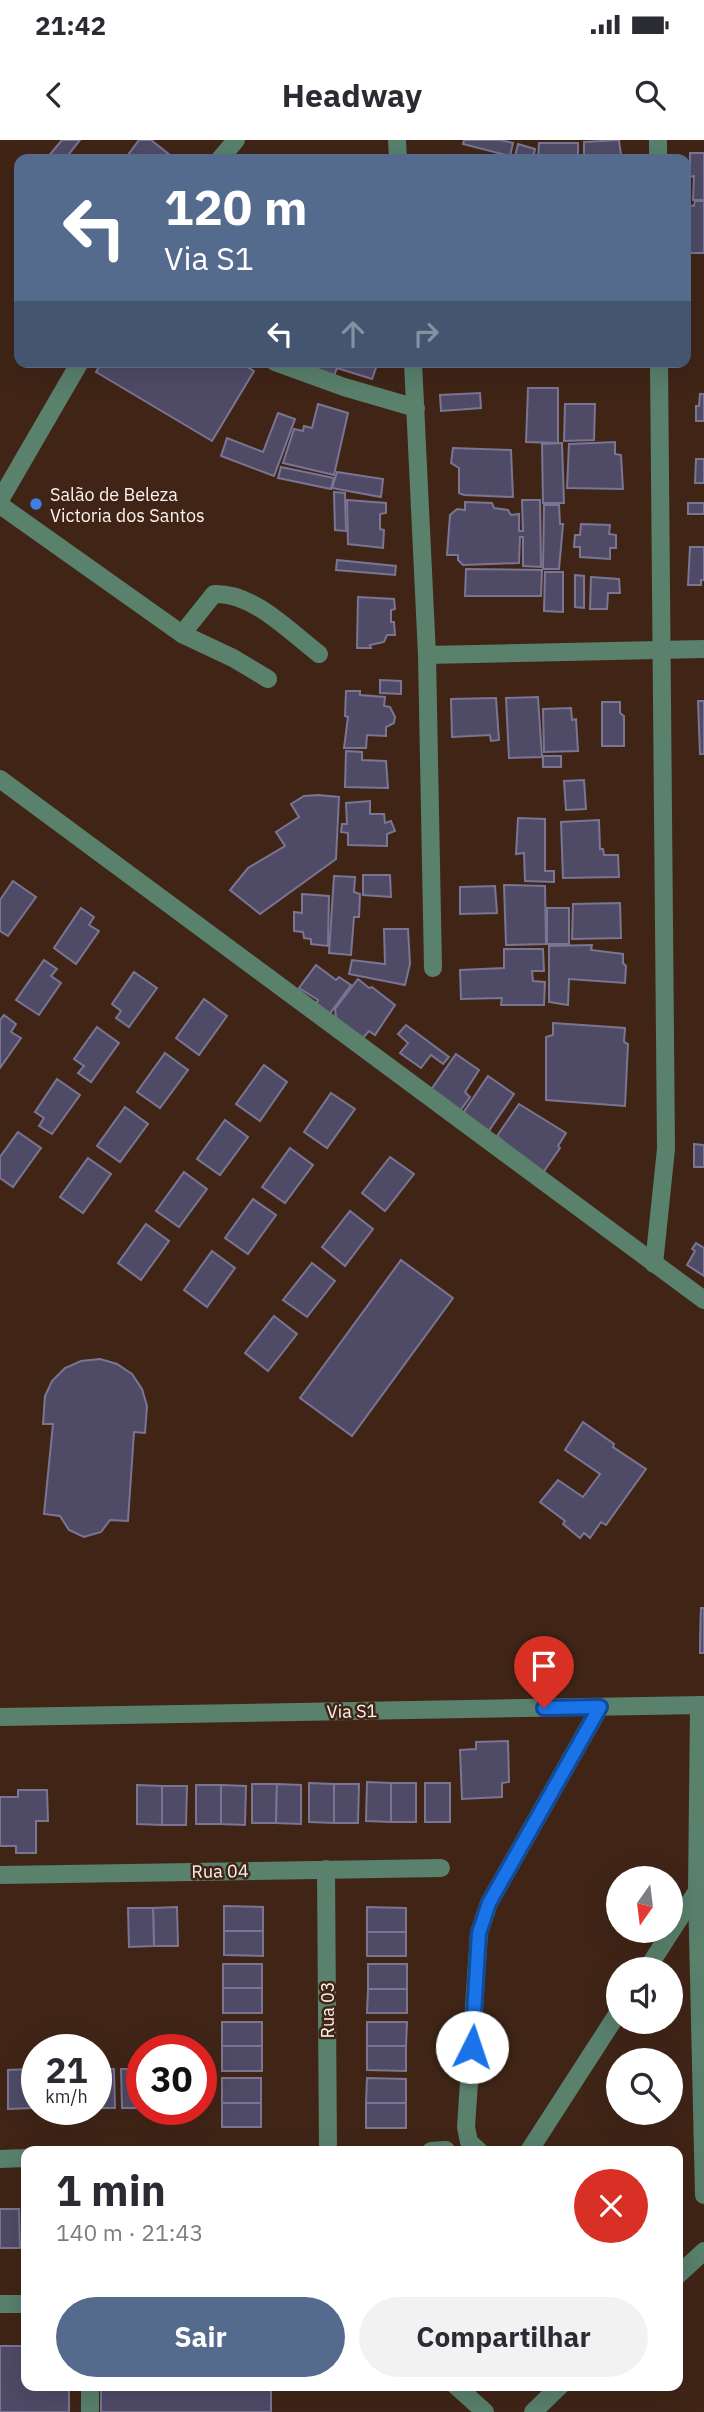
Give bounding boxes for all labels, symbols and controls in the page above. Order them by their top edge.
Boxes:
text: 21:42 [35,8,106,42]
text: Headway [282,74,422,116]
icon: back [35,76,73,114]
icon: search [631,76,669,114]
text: 120 m [164,175,308,238]
icon: left [49,182,140,273]
text: Via S1 [164,237,254,279]
icon: left [261,315,299,353]
icon: ahead [334,315,372,353]
icon: right [407,315,445,353]
place label: Salão de Beleza Victoria dos Santos [50,483,205,527]
marker: Salão de Beleza Victoria dos Santos [28,496,44,512]
pin [514,1636,574,1708]
icon: arrive [525,1647,563,1685]
street label: Via S1 [327,1699,377,1723]
street label: Rua 04 [191,1859,249,1883]
north arrow [606,1866,682,1942]
map controls [606,1866,683,2125]
button: sound [606,1957,683,2034]
street label: Rua 03 [316,1981,339,2039]
position arrow [435,2010,509,2084]
speed limit sign: 30 [126,2034,217,2125]
text: 21 [45,2047,88,2093]
button: search [606,2048,683,2125]
text: km/h [45,2085,88,2108]
text: 1 min [56,2163,166,2218]
button: close [574,2169,648,2243]
text: 140 m · 21:43 [56,2217,203,2247]
button: Sair [56,2297,345,2377]
button: Compartilhar [359,2297,648,2377]

